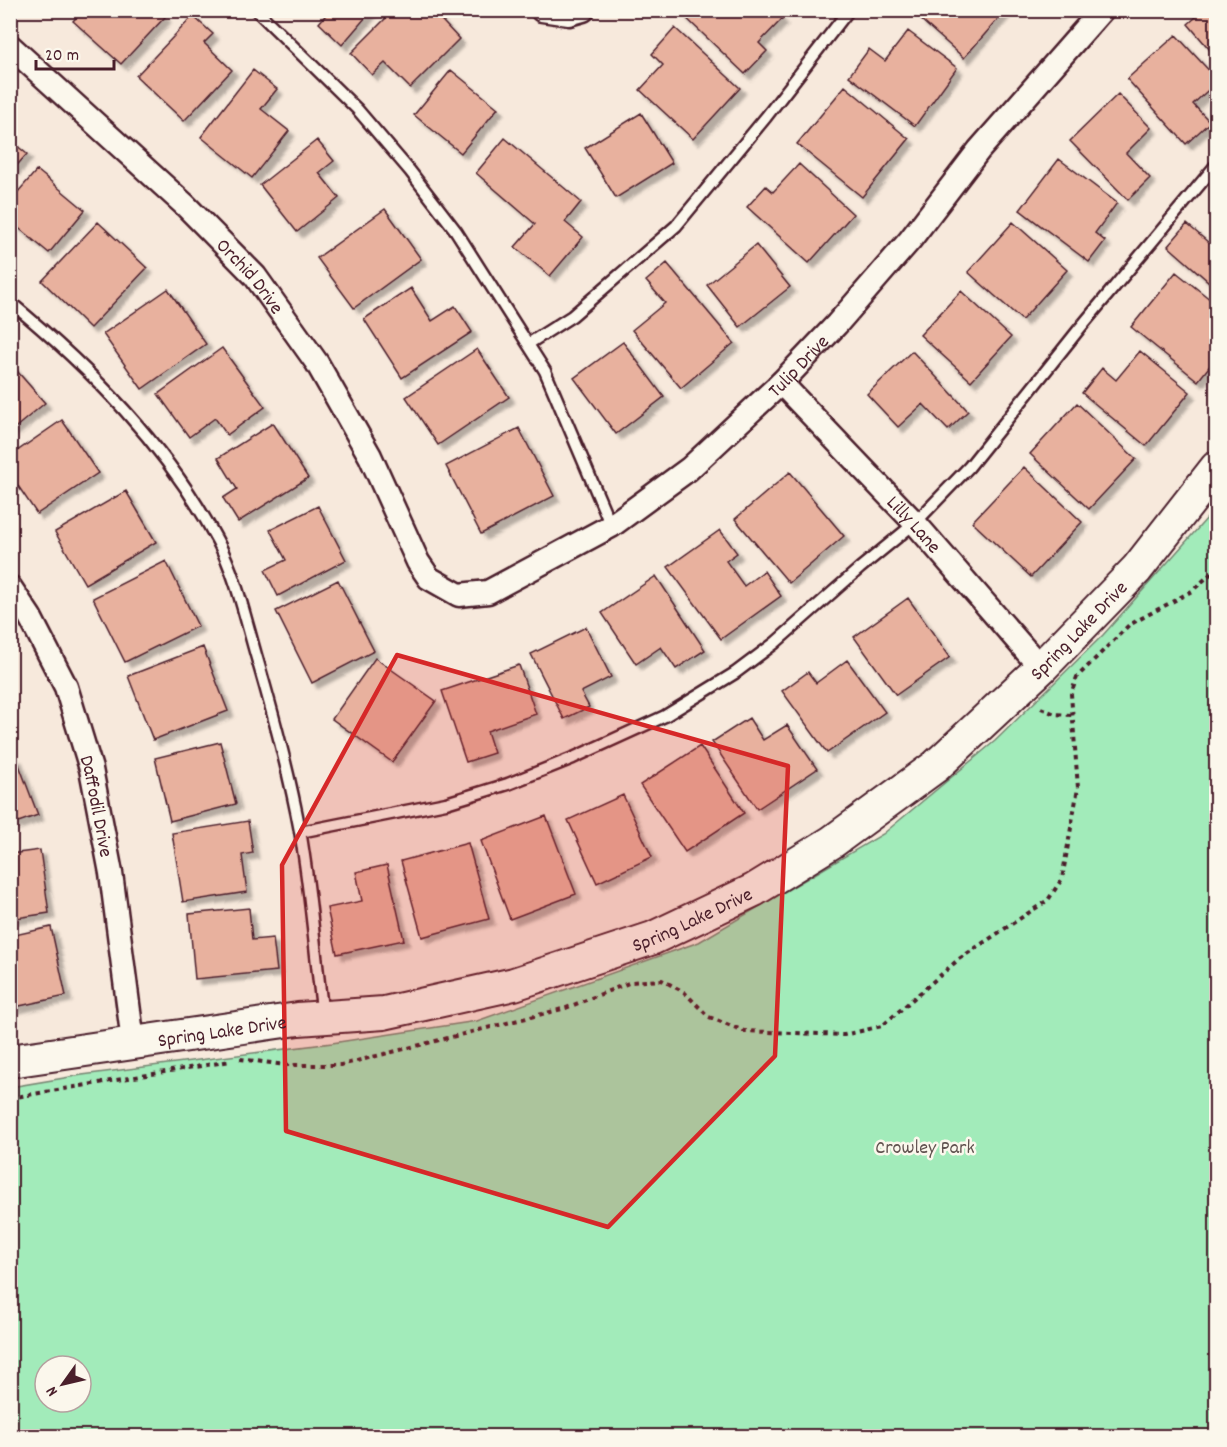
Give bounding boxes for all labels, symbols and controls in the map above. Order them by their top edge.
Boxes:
scale bar [36,33,114,71]
text: 20 m [45,44,79,69]
street label: Orchid Drive [208,233,289,321]
street label: Tulip Drive [763,329,837,405]
street label: Lilly Lane [879,490,946,561]
street label: Spring Lake Drive [1025,575,1136,688]
street label: Daffodil Drive [71,752,119,860]
street label: Spring Lake Drive [629,882,758,961]
street label: Spring Lake Drive [156,1010,288,1056]
park label: Crowley Park [875,1135,975,1163]
north arrow [33,1354,93,1414]
text: N [41,1381,64,1401]

